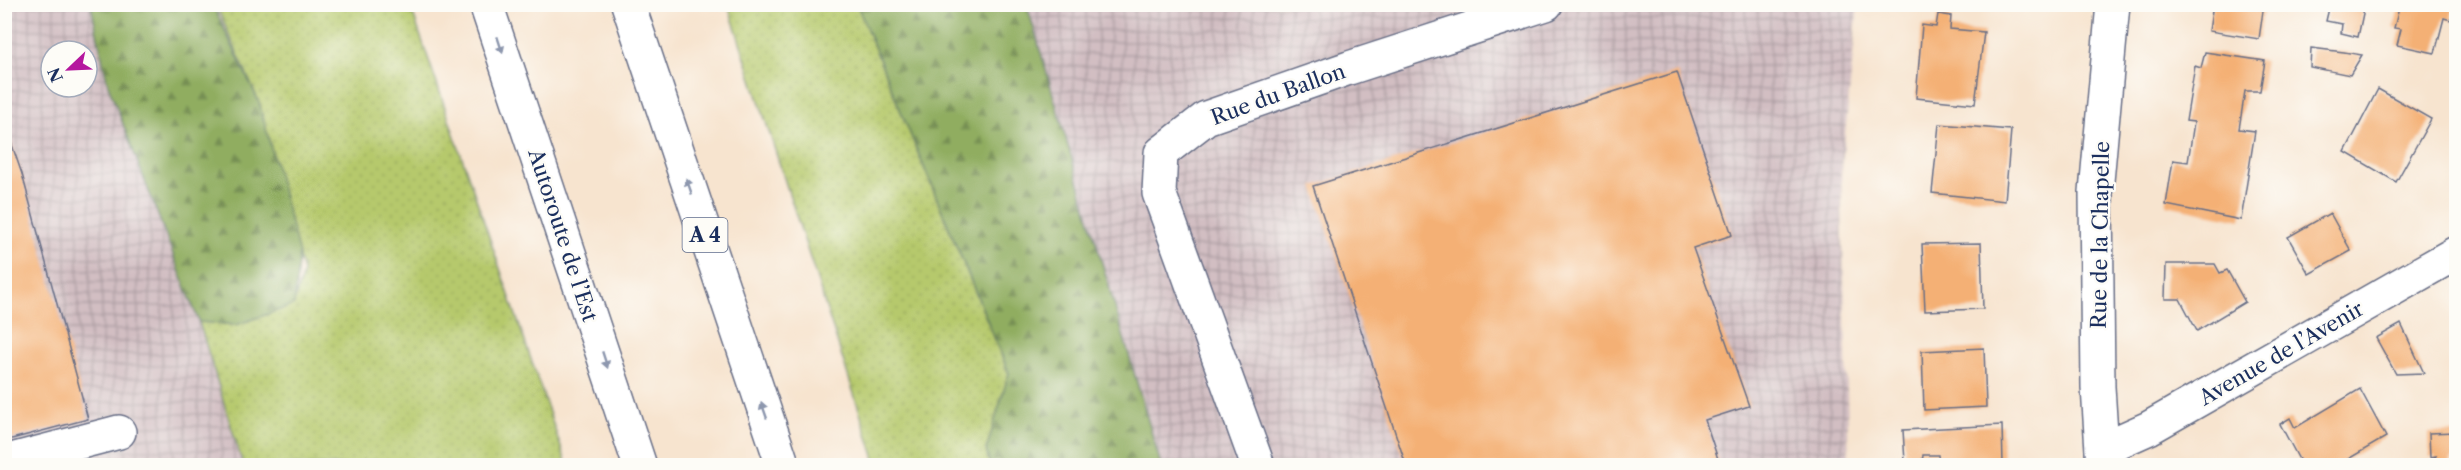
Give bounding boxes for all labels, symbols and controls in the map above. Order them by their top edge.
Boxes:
one-way arrow [496,36,505,54]
north arrow [39,39,99,99]
street label: Rue du Ballon [1207,58,1349,130]
text: N [43,64,67,85]
street label: Rue de la Chapelle [2086,141,2114,329]
street label: Autoroute de l’Est [523,145,603,325]
one-way arrow [683,176,693,194]
road number: A 4 [682,218,728,252]
street label: Avenue de l’Avenir [2194,296,2368,411]
one-way arrow [601,351,610,369]
one-way arrow [759,401,769,419]

